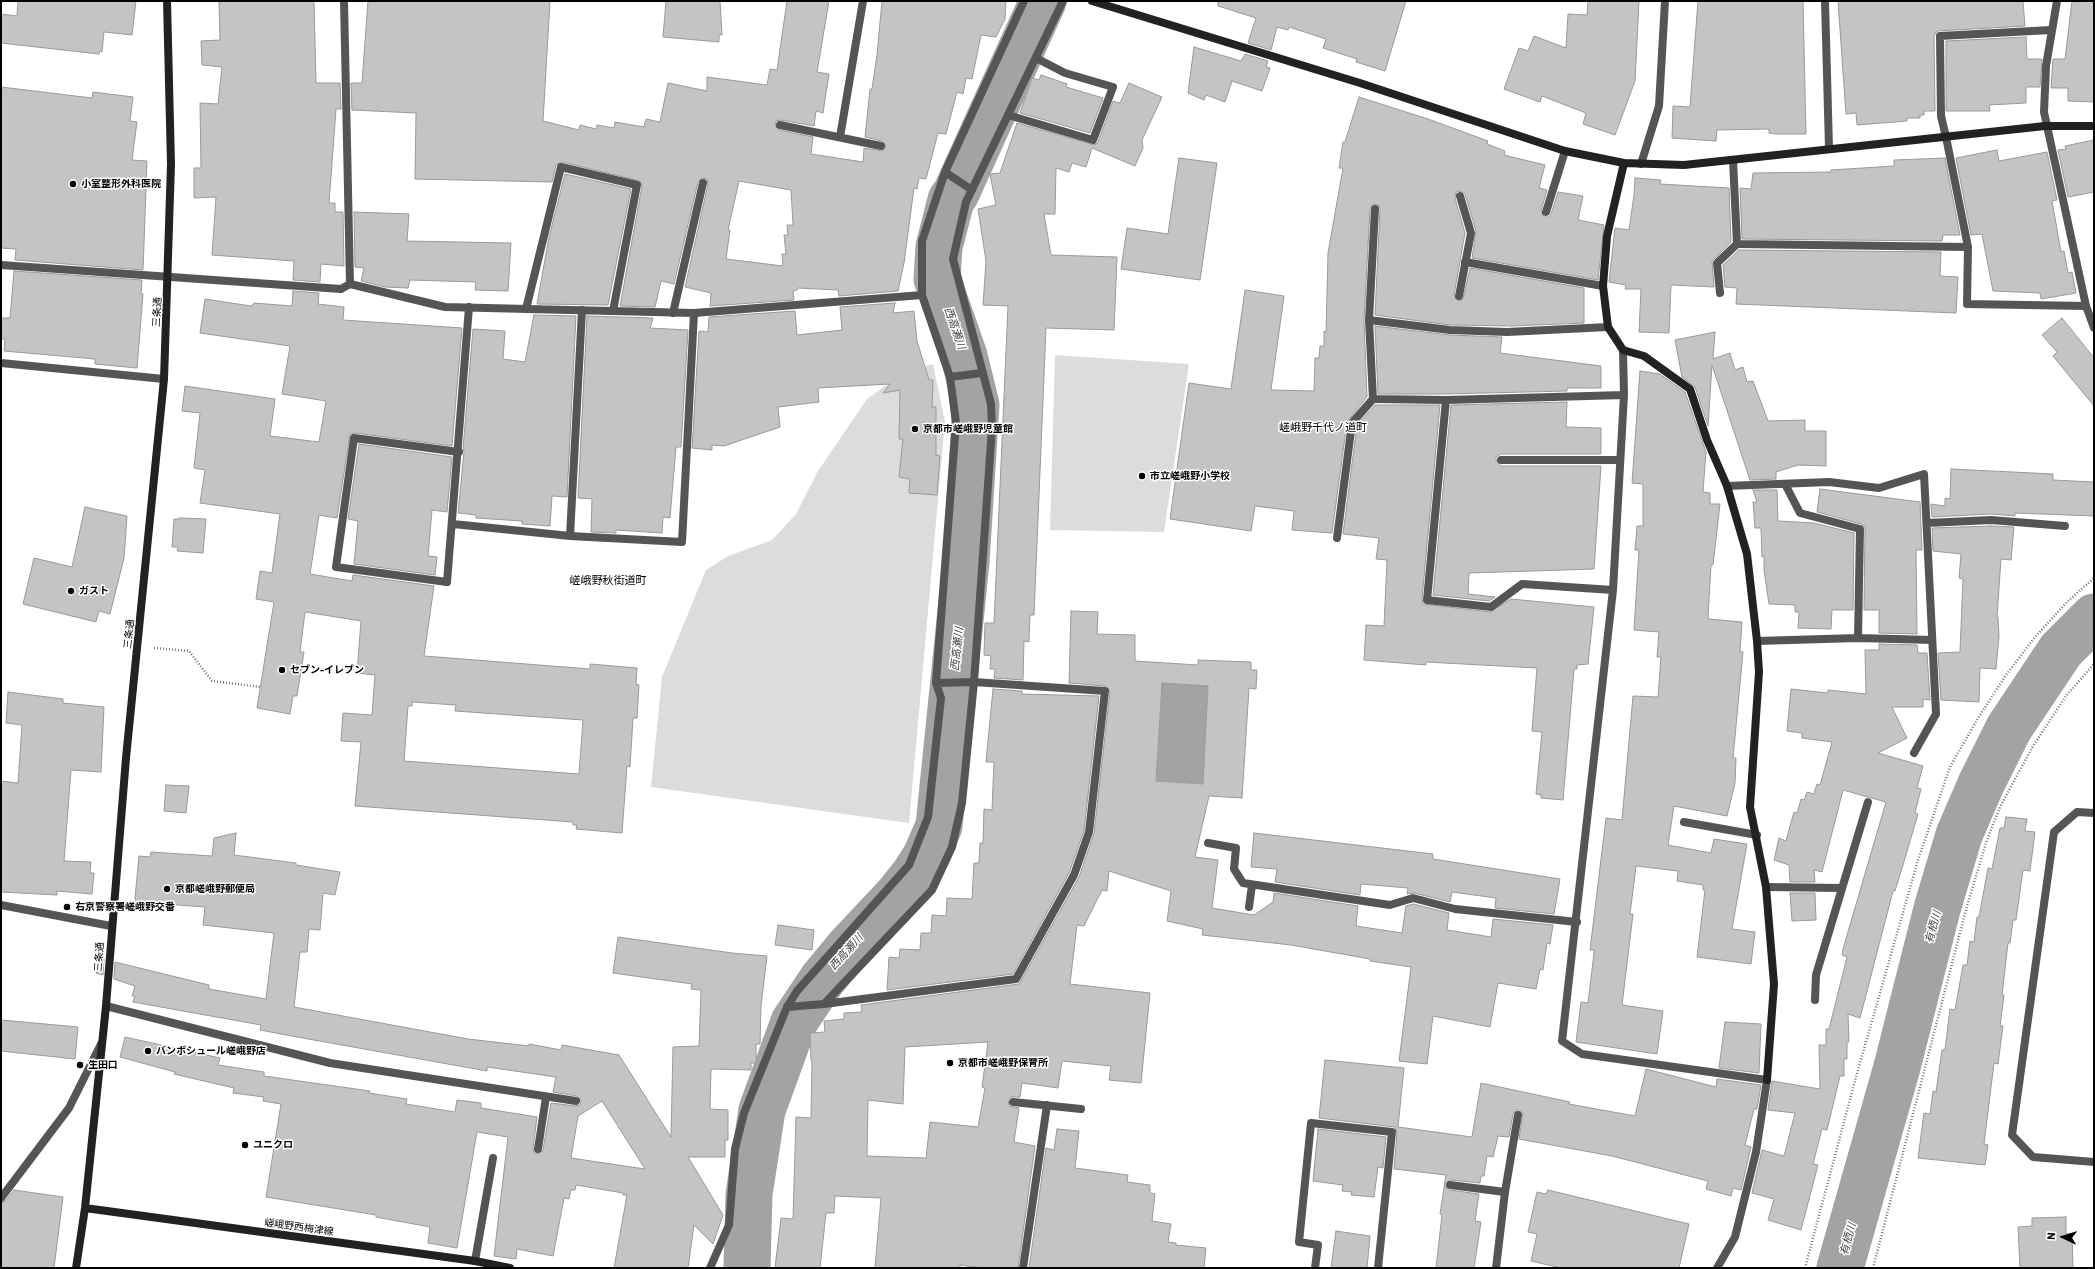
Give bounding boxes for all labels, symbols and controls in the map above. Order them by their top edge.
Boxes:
place label: 小室整形外科医院 [81,178,161,190]
marker: 小室整形外科医院 [68,179,78,189]
street label: 三条通 [150,297,164,327]
water label: 西高瀬川 [942,305,968,351]
district label: 嵯峨野千代ノ道町 [1279,420,1367,434]
place label: 京都市嵯峨野児童館 [923,423,1013,435]
marker: 京都市嵯峨野児童館 [910,424,920,434]
place label: 市立嵯峨野小学校 [1150,470,1230,482]
marker: 市立嵯峨野小学校 [1137,471,1147,481]
district label: 嵯峨野秋街道町 [570,573,646,587]
place label: ガスト [79,585,109,597]
marker: ガスト [66,586,76,596]
street label: 三条通 [121,618,137,650]
water label: 西高瀬川 [948,626,966,672]
place label: セブン-イレブン [290,664,364,676]
marker: セブン-イレブン [277,665,287,675]
place label: 京都嵯峨野郵便局 [175,883,255,895]
marker: 京都嵯峨野郵便局 [162,884,172,894]
place label: 右京警察署嵯峨野交番 [75,901,175,913]
marker: 右京警察署嵯峨野交番 [62,902,72,912]
water label: 有栖川 [1922,909,1944,945]
water label: 西高瀬川 [826,931,866,973]
street label: 三条通 [92,942,106,972]
place label: バンボシュール嵯峨野店 [156,1045,266,1057]
marker: バンボシュール嵯峨野店 [143,1046,153,1056]
place label: 京都市嵯峨野保育所 [958,1057,1048,1069]
marker: 京都市嵯峨野保育所 [945,1058,955,1068]
place label: 生田口 [88,1059,118,1071]
marker: 生田口 [75,1060,85,1070]
place label: ユニクロ [253,1139,293,1151]
marker: ユニクロ [240,1140,250,1150]
street label: 嵯峨野西梅津線 [264,1216,334,1238]
north arrow [2043,1217,2083,1257]
water label: 有栖川 [1837,1221,1859,1257]
text: N [2044,1232,2057,1240]

